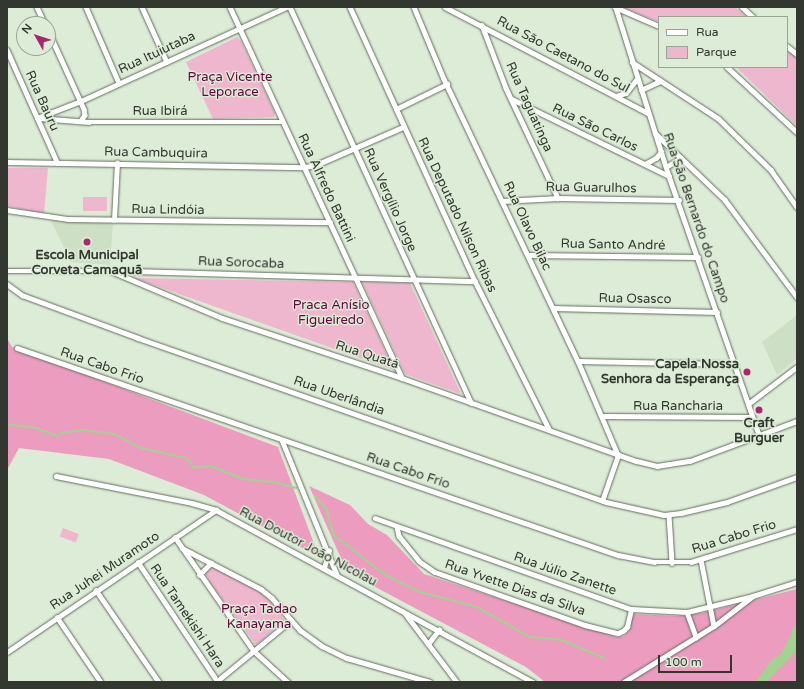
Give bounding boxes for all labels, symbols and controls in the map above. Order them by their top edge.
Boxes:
street label: Rua São Caetano do Sul [494,13,632,97]
north arrow [16,16,56,56]
legend [658,16,788,68]
text: N [19,21,35,36]
text: Rua [696,25,719,39]
street label: Rua Ituiutaba [116,28,198,78]
text: Parque [696,45,737,59]
street label: Rua Taguatinga [502,60,556,154]
street label: Rua Bauru [22,68,62,134]
park label: Praça Vicente Leporace [188,70,272,101]
street label: Rua São Carlos [550,101,640,155]
street label: Rua Ibirá [132,103,188,119]
street label: Rua Alfredo Battini [294,131,358,245]
street label: Rua São Bernardo do Campo [659,131,733,305]
street label: Rua Deputado Nilson Ribas [414,135,500,295]
street label: Rua Cambuquira [104,144,208,162]
street label: Rua Vergílio Jorge [360,146,420,254]
street label: Rua Olavo Bilac [500,179,554,273]
street label: Rua Guarulhos [545,179,637,197]
street label: Rua Lindóia [131,202,205,218]
street label: Rua Santo André [560,236,666,254]
marker: Escola Municipal Corveta Camaquã [82,237,92,247]
place label: Escola Municipal Corveta Camaquã [32,248,142,279]
street label: Rua Sorocaba [198,254,284,272]
street label: Rua Osasco [598,291,672,307]
park label: Praca Anísio Figueiredo [293,298,369,329]
street label: Rua Quatá [333,337,401,373]
street label: Rua Cabo Frio [58,344,146,388]
place label: Capela Nossa Senhora da Esperança [601,357,739,388]
marker: Capela Nossa Senhora da Esperança [742,367,752,377]
street label: Rua Uberlândia [291,373,387,419]
street label: Rua Rancharia [633,398,723,414]
marker: Craft Burguer [754,405,764,415]
place label: Craft Burguer [734,416,784,447]
street label: Rua Cabo Frio [364,449,452,493]
street label: Rua Doutor João Nicolau [237,504,379,590]
street label: Rua Cabo Frio [690,517,778,557]
street label: Rua Juhei Muramoto [47,528,163,614]
street label: Rua Júlio Zanette [512,549,618,599]
street label: Rua Yvette Dias da Silva [443,557,587,619]
street label: Rua Tamekishi Hara [146,561,228,671]
park label: Praça Tadao Kanayama [221,602,297,633]
scale bar [660,647,734,673]
text: 100 m [665,655,702,669]

